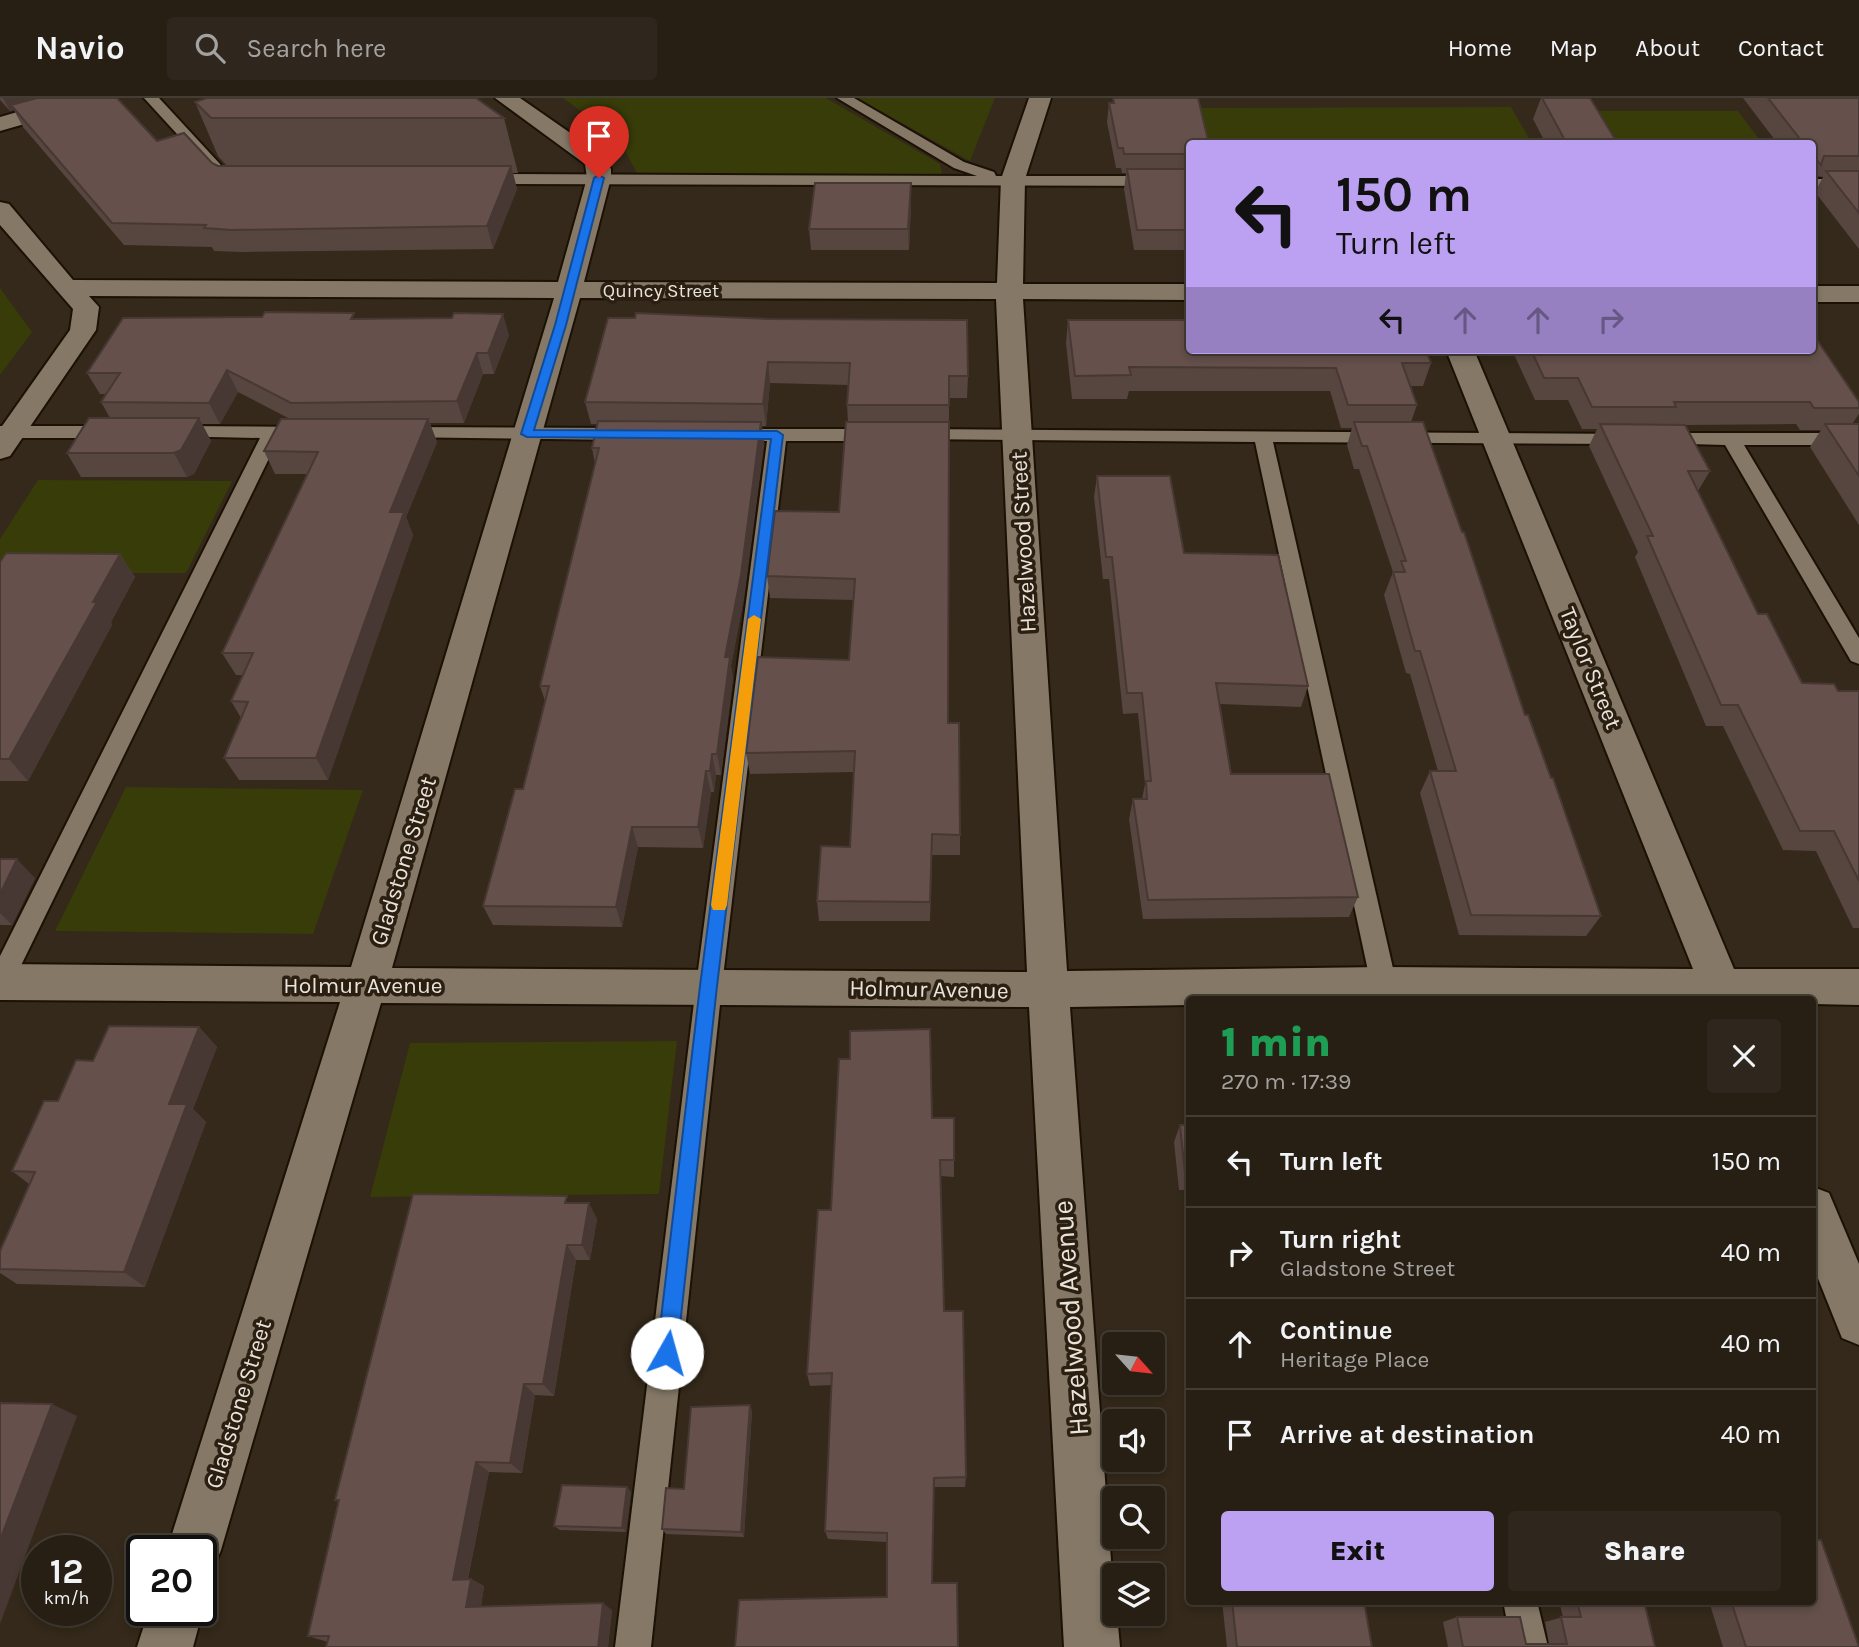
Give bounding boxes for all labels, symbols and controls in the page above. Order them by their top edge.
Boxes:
search box [167,17,657,80]
text: Navio [35,29,125,67]
icon: search [191,29,229,67]
text: Search here [247,33,386,64]
text: Home [1448,34,1512,62]
text: Map [1550,34,1597,62]
text: About [1635,34,1700,62]
text: Contact [1738,34,1824,62]
pin [569,106,629,178]
icon: arrive [580,117,618,155]
text: 150 m [1336,166,1472,223]
icon: left [1221,168,1312,259]
text: Turn left [1336,225,1456,262]
street label: Quincy Street [603,280,719,302]
icon: left [1373,301,1411,339]
icon: ahead [1446,301,1484,339]
icon: ahead [1519,301,1557,339]
icon: right [1592,301,1630,339]
street label: Hazelwood Street [1005,450,1042,633]
street label: Taylor Street [1554,603,1627,733]
street label: Gladstone Street [365,773,442,949]
street label: Holmur Avenue [283,972,443,999]
street label: Holmur Avenue [849,975,1009,1004]
text: 1 min [1221,1017,1331,1067]
button: close [1707,1019,1781,1093]
text: 270 m · 17:39 [1221,1068,1351,1095]
icon: left [1221,1143,1259,1181]
text: Turn left [1280,1146,1382,1177]
text: 150 m [1712,1146,1781,1177]
street label: Hazelwood Avenue [1046,1199,1095,1437]
text: Turn right [1280,1224,1401,1255]
icon: right [1221,1234,1259,1272]
text: 40 m [1721,1237,1781,1268]
text: Gladstone Street [1280,1255,1455,1282]
text: Continue [1280,1315,1392,1346]
street label: Gladstone Street [200,1316,277,1492]
position arrow [630,1316,704,1390]
icon: ahead [1221,1325,1259,1363]
text: 40 m [1721,1328,1781,1359]
north arrow [1102,1332,1166,1395]
map controls [1102,1332,1165,1626]
text: Heritage Place [1280,1346,1429,1373]
button: sound [1102,1409,1165,1472]
icon: arrive [1221,1416,1259,1454]
text: Arrive at destination [1280,1419,1534,1450]
text: 40 m [1721,1419,1781,1450]
button: search [1102,1486,1165,1549]
button: Exit [1221,1511,1494,1591]
button: Share [1508,1511,1781,1591]
speed limit sign: 20 [126,1535,217,1626]
text: 12 [50,1551,83,1592]
button: layers [1102,1563,1165,1626]
text: km/h [44,1587,89,1609]

